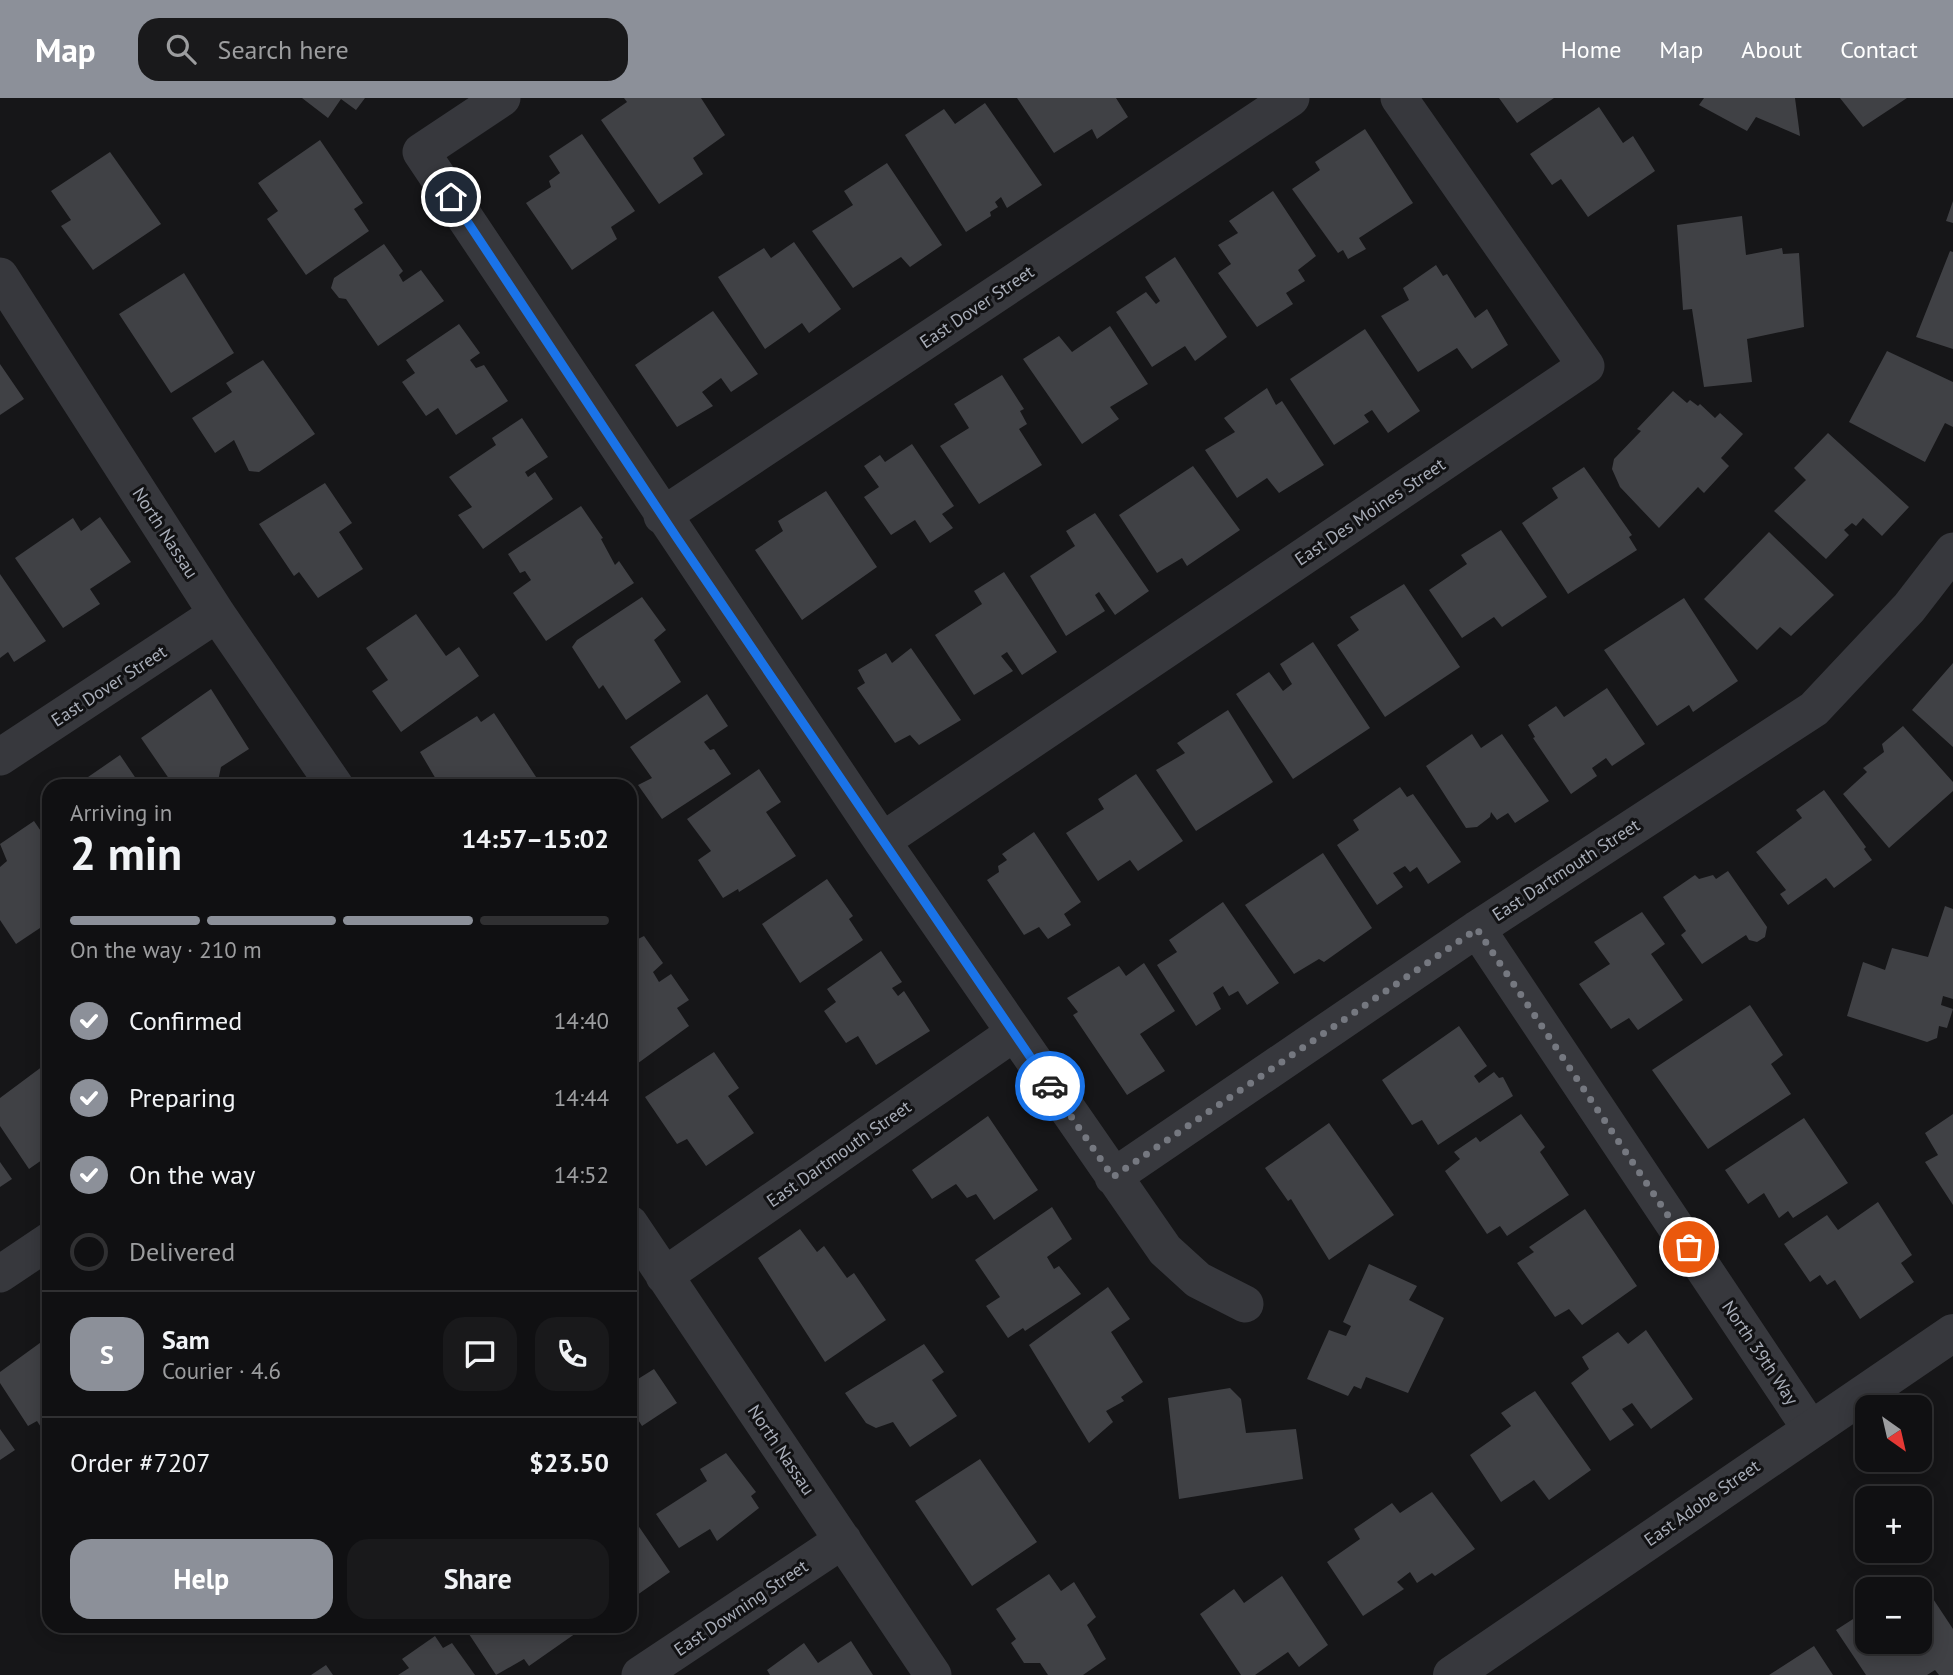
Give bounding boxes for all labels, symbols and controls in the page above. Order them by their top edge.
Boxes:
search box [138,18,628,81]
text: Map [35,28,96,71]
icon: search [162,30,200,68]
text: Search here [218,33,349,66]
text: Home [1561,34,1621,65]
text: Map [1659,34,1703,65]
text: About [1741,34,1802,65]
text: Contact [1840,34,1918,65]
pin [421,167,481,227]
icon: home [432,178,470,216]
street label: East Dover Street [915,260,1038,353]
street label: East Des Moines Street [1290,453,1449,570]
street label: North Nassau [127,483,203,583]
street label: East Dover Street [47,640,171,731]
text: Arriving in [70,798,172,827]
street label: East Dartmouth Street [1488,813,1644,926]
text: 14:57–15:02 [462,822,609,855]
text: 2 min [70,823,182,883]
text: On the way · 210 m [70,935,262,964]
icon: check [70,1002,108,1040]
text: Confirmed [129,1004,242,1037]
text: 14:40 [554,1006,609,1035]
courier [1015,1051,1085,1121]
icon: car [1031,1067,1069,1105]
icon: check [70,1079,108,1117]
text: Preparing [129,1081,236,1114]
text: 14:44 [554,1083,609,1112]
street label: East Dartmouth Street [762,1095,915,1212]
icon: check [70,1156,108,1194]
text: On the way [129,1158,255,1191]
text: 14:52 [554,1160,609,1189]
pin [1659,1217,1719,1277]
icon: bag [1670,1228,1708,1266]
text: Delivered [129,1235,235,1268]
street label: North 39th Way [1717,1296,1804,1410]
button: chat [443,1317,517,1391]
button: phone [535,1317,609,1391]
text: Sam [162,1323,210,1356]
text: S [100,1338,114,1371]
text: Courier · 4.6 [162,1356,281,1385]
north arrow [1855,1395,1932,1472]
map controls [1855,1395,1932,1654]
street label: North Nassau [743,1400,820,1499]
text: Order #7207 [70,1446,210,1479]
text: $23.50 [529,1446,609,1479]
street label: East Adobe Street [1639,1454,1764,1551]
button: + [1855,1486,1932,1563]
button: Help [70,1539,333,1619]
button: Share [347,1539,609,1619]
street label: East Downing Street [669,1554,812,1661]
button: − [1855,1577,1932,1654]

